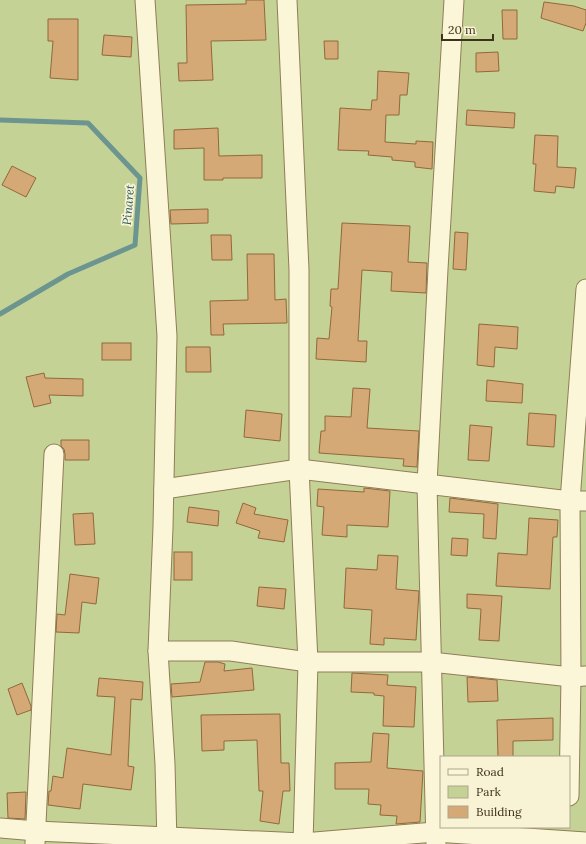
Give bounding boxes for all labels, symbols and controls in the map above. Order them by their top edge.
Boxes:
scale bar [442,16,493,42]
text: 20 m [448,22,476,37]
water label: Pinaret [119,184,137,226]
legend [440,756,570,828]
text: Road [476,764,504,779]
text: Park [476,784,502,799]
text: Building [476,804,522,819]

